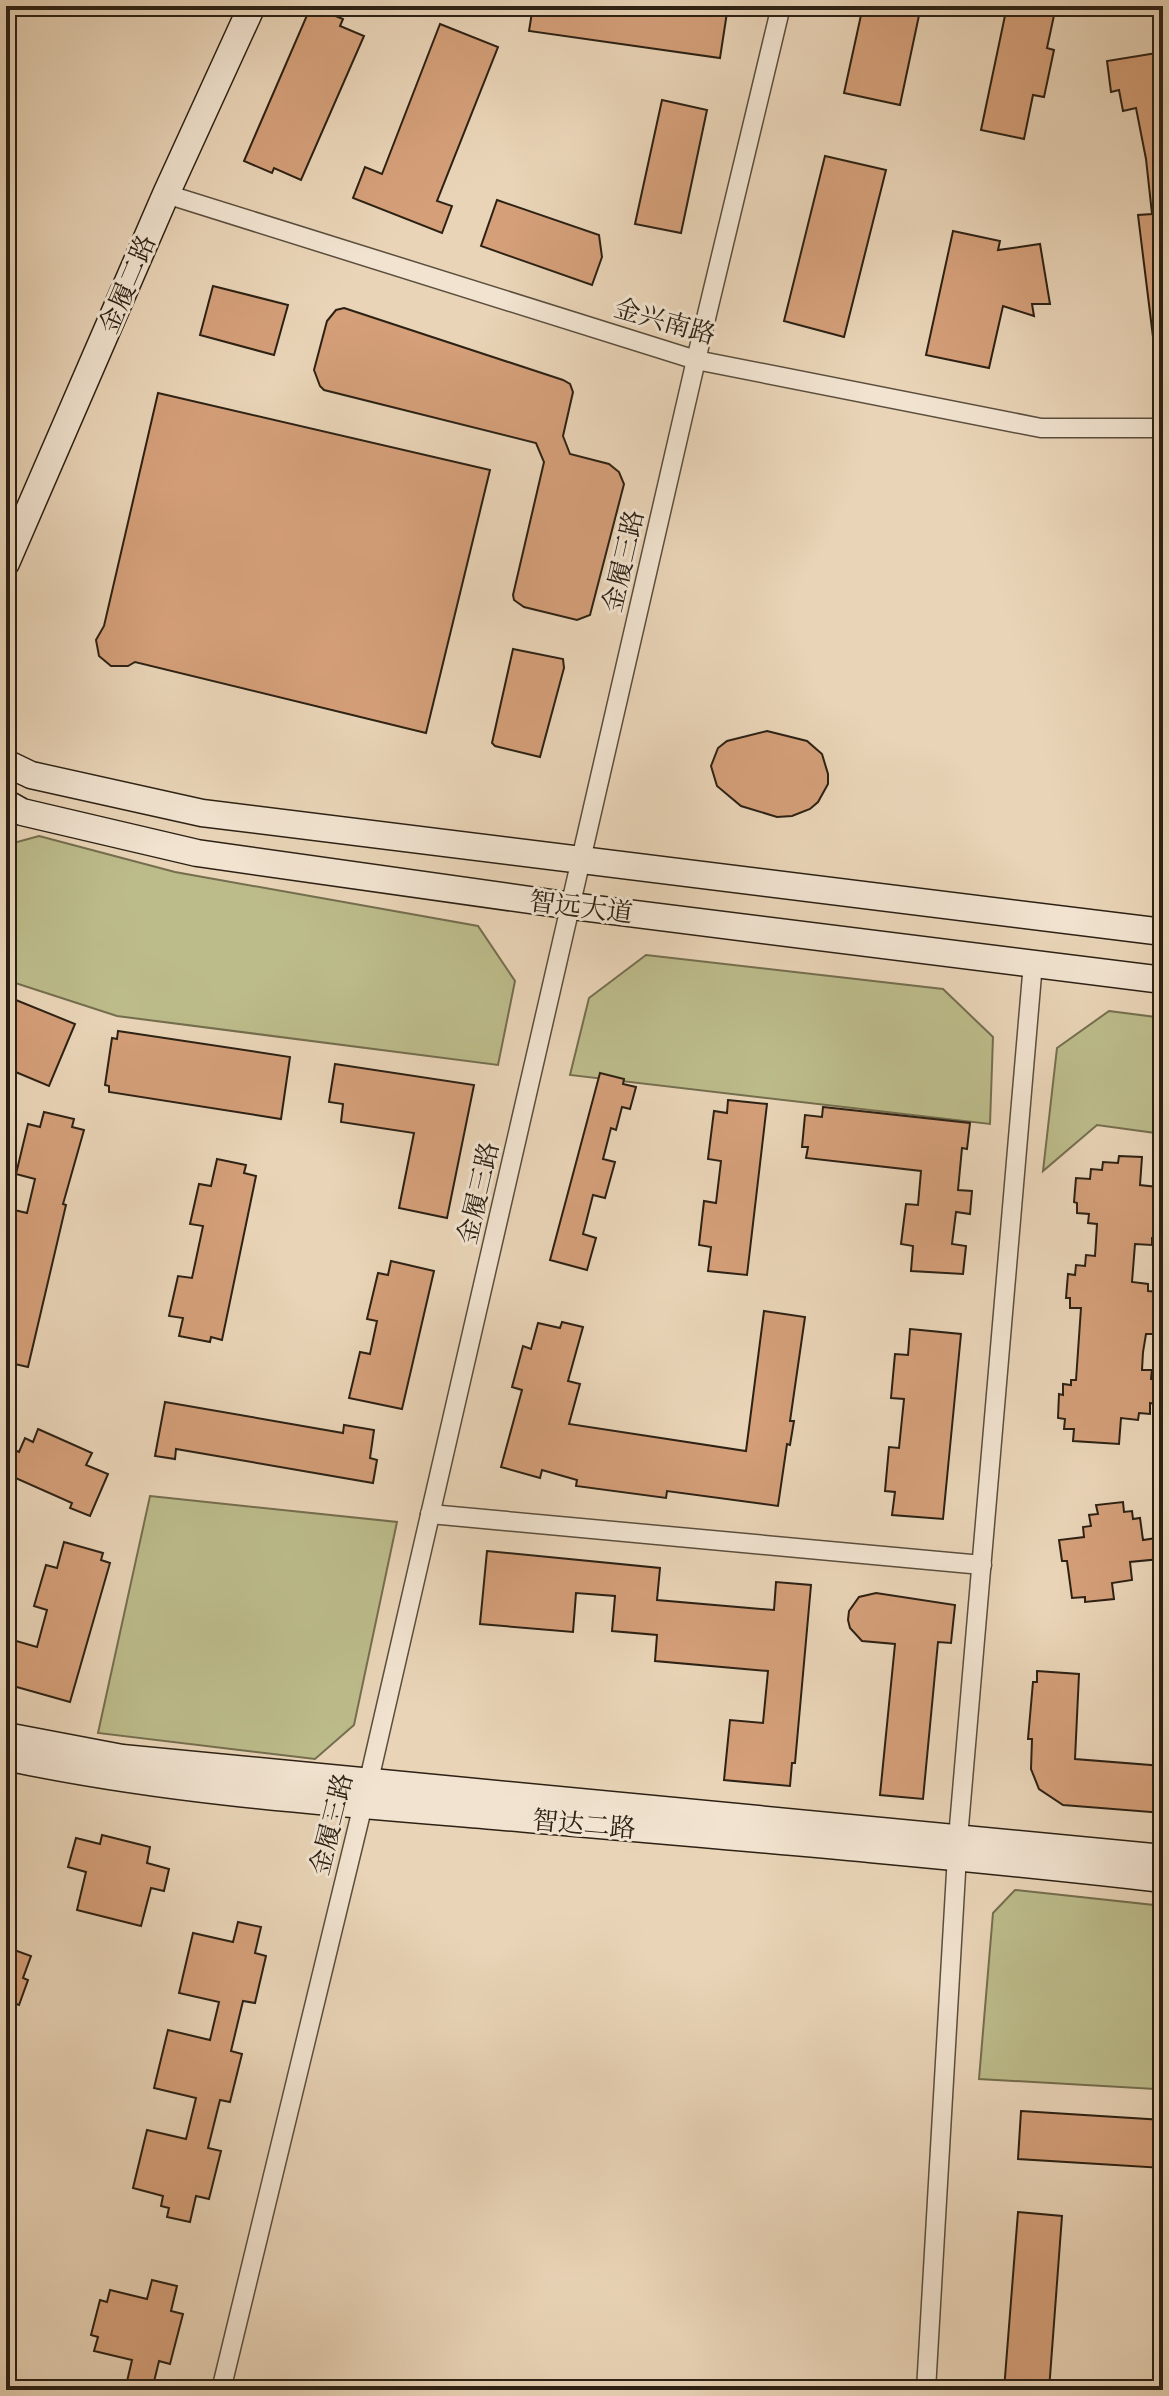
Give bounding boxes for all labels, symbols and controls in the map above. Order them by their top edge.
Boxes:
street label: 金履二路 [91,229,164,339]
street label: 金兴南路 [610,290,720,353]
street label: 金履三路 [595,507,652,616]
street label: 智远大道 [527,884,635,931]
street label: 金履三路 [450,1139,507,1248]
street label: 金履三路 [302,1769,361,1879]
street label: 智达二路 [531,1803,637,1846]

